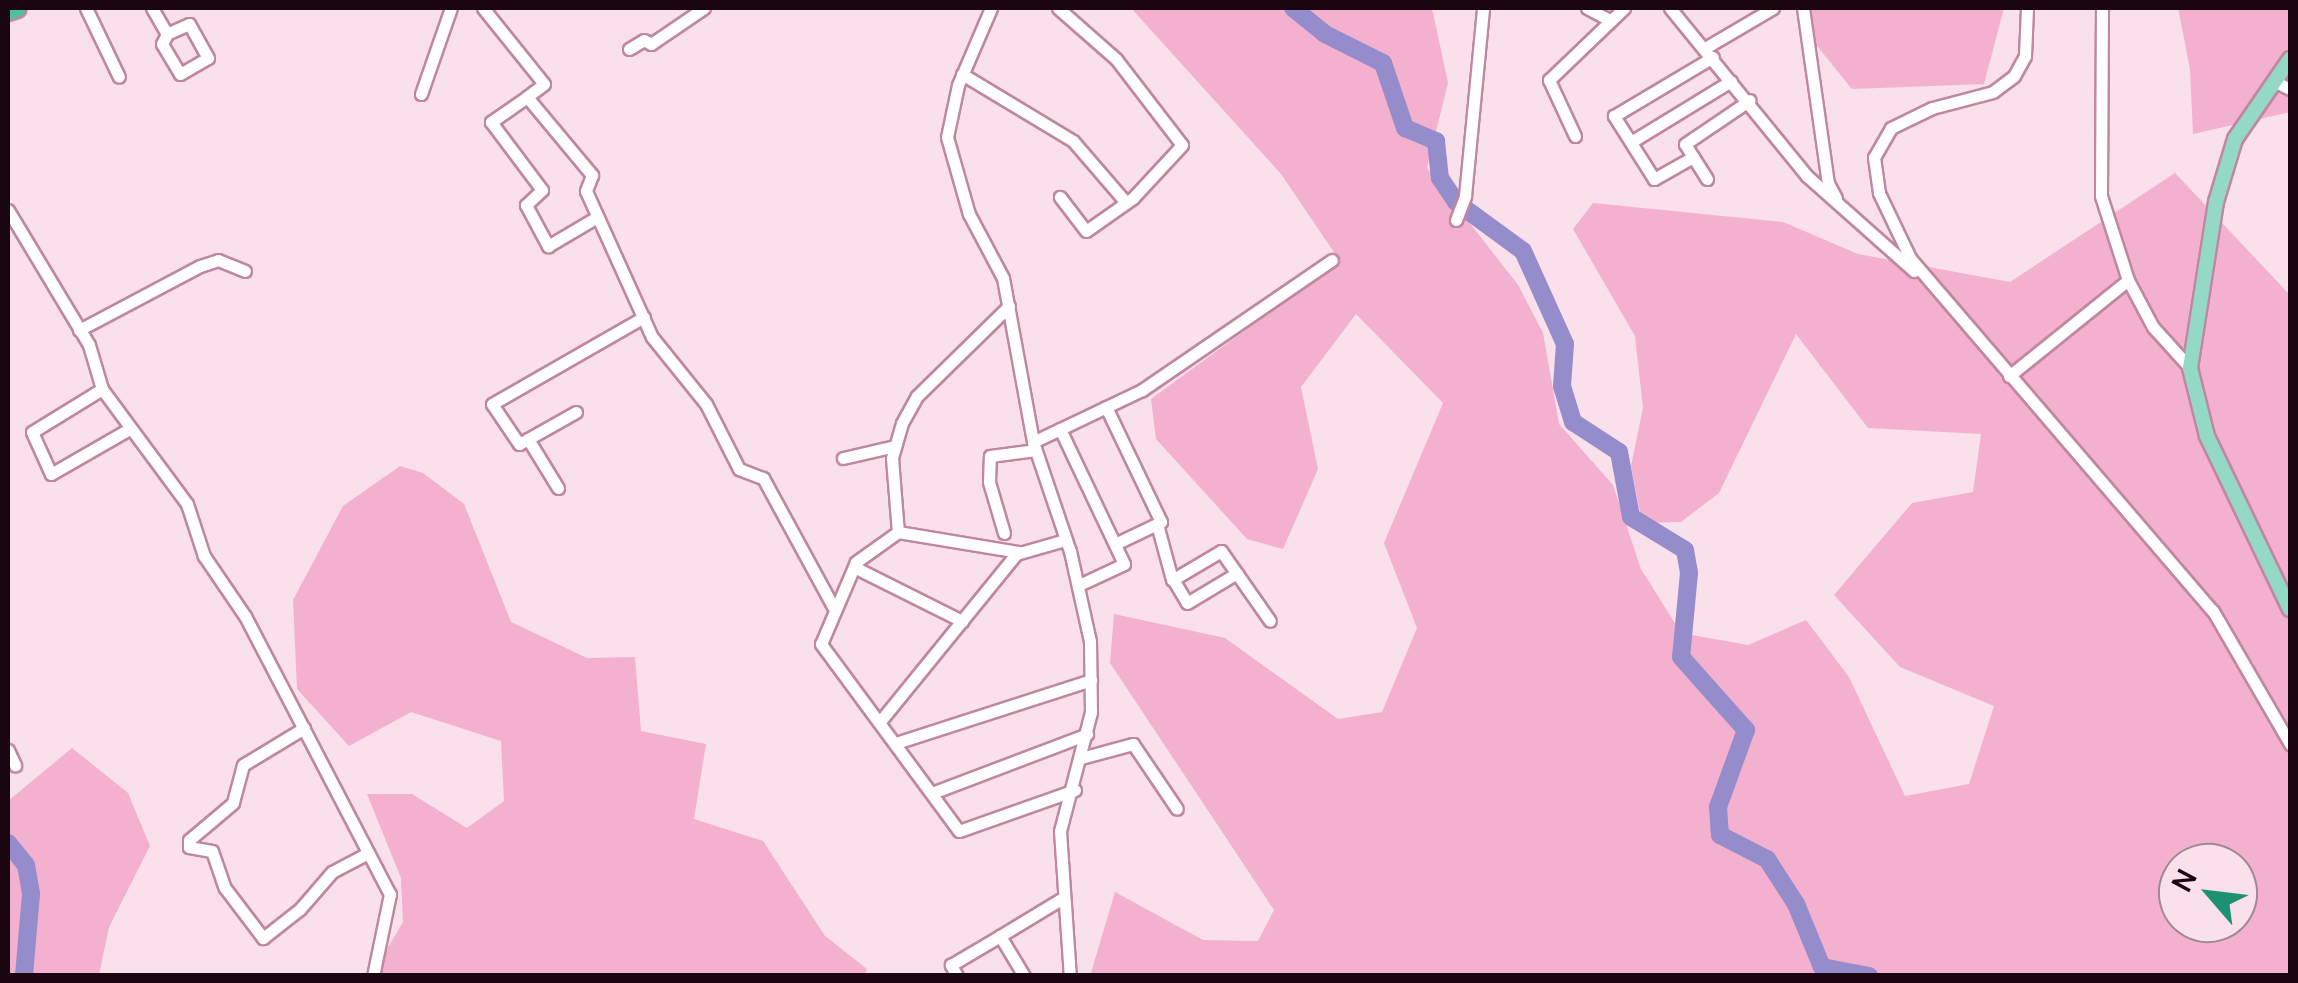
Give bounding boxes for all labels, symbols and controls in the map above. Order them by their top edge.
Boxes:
north arrow [2158,843,2258,943]
text: N [2162,862,2205,898]

